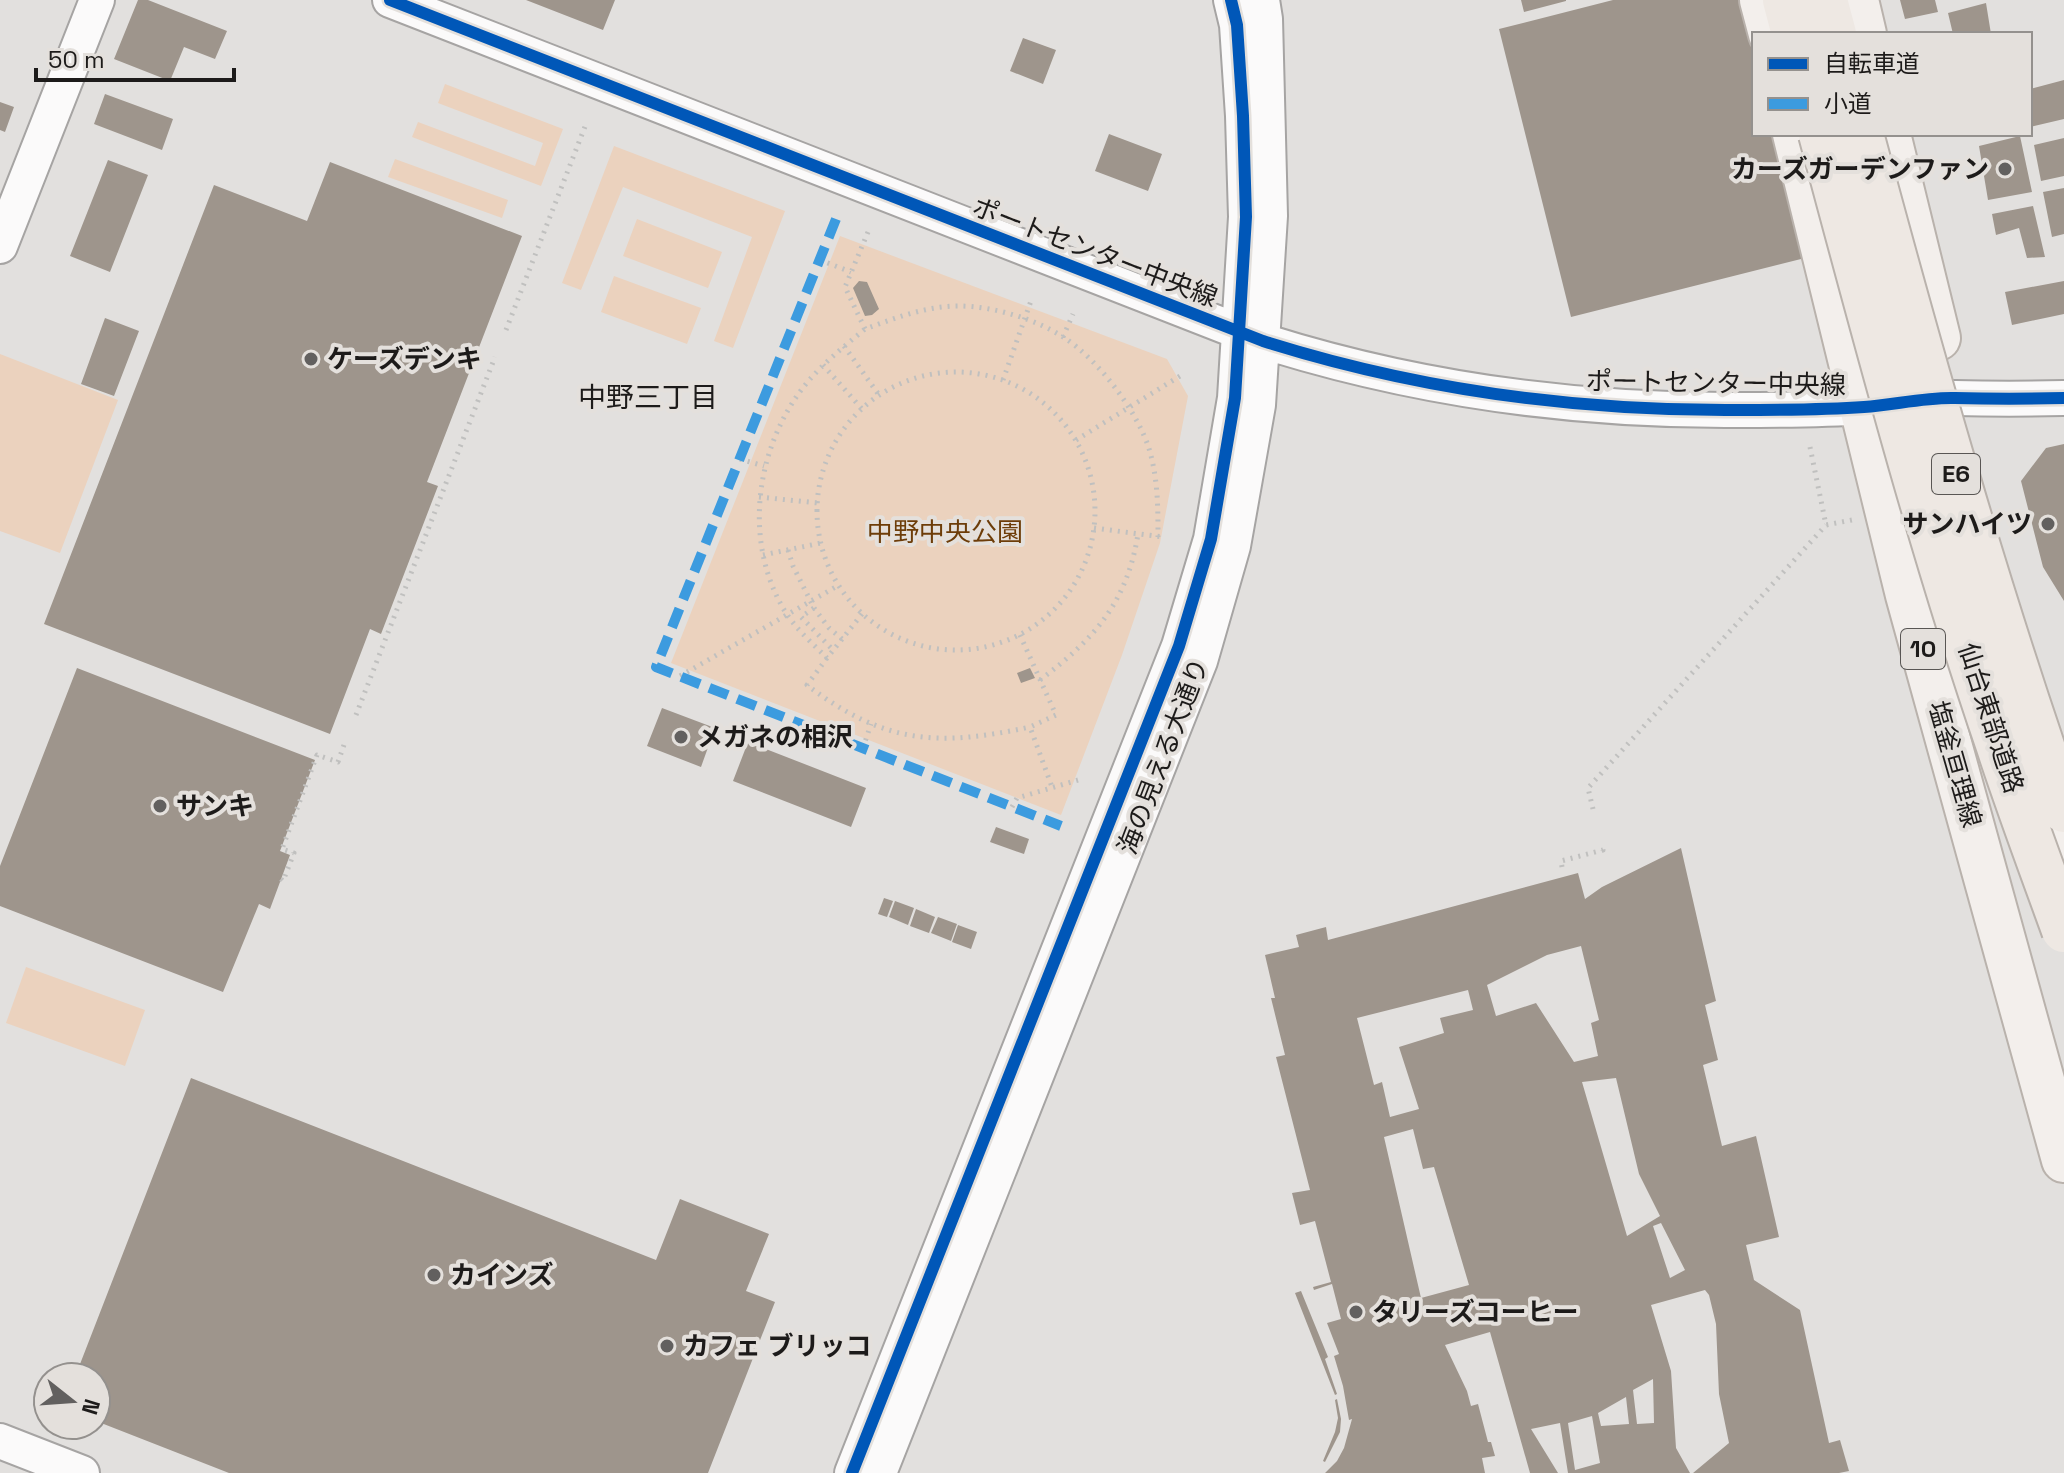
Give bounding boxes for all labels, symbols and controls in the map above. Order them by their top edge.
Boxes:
scale bar [36,32,234,82]
legend [1752,32,2032,136]
text: 50 m [48,44,105,75]
text: 自転車道 [1824,48,1920,79]
text: 小道 [1824,88,1872,119]
place label: カーズガーデンファン [1731,152,1989,186]
marker: カーズガーデンファン [1996,160,2014,178]
street label: ポートセンター中央線 [968,190,1222,314]
place label: ケーズデンキ [327,342,482,376]
marker: ケーズデンキ [302,350,320,368]
street label: ポートセンター中央線 [1586,364,1846,402]
district label: 中野三丁目 [578,379,718,415]
road number: E6 [1932,454,1980,494]
place label: サンハイツ [1903,507,2032,541]
park label: 中野中央公園 [867,515,1023,549]
marker: サンハイツ [2039,515,2057,533]
road number: 10 [1901,629,1945,669]
street label: 仙台東部道路 [1951,639,2031,797]
street label: 海の見える大通り [1110,653,1216,859]
street label: 塩釜亘理線 [1921,697,1989,831]
place label: メガネの相沢 [697,720,853,754]
marker: メガネの相沢 [672,728,690,746]
place label: サンキ [176,789,254,823]
marker: サンキ [151,797,169,815]
place label: カインズ [450,1258,553,1292]
marker: カインズ [425,1266,443,1284]
place label: タリーズコーヒー [1372,1295,1579,1329]
marker: タリーズコーヒー [1347,1303,1365,1321]
place label: カフェ ブリッコ [683,1329,872,1363]
marker: カフェ ブリッコ [658,1337,676,1355]
north arrow [32,1361,112,1441]
text: N [76,1396,107,1418]

